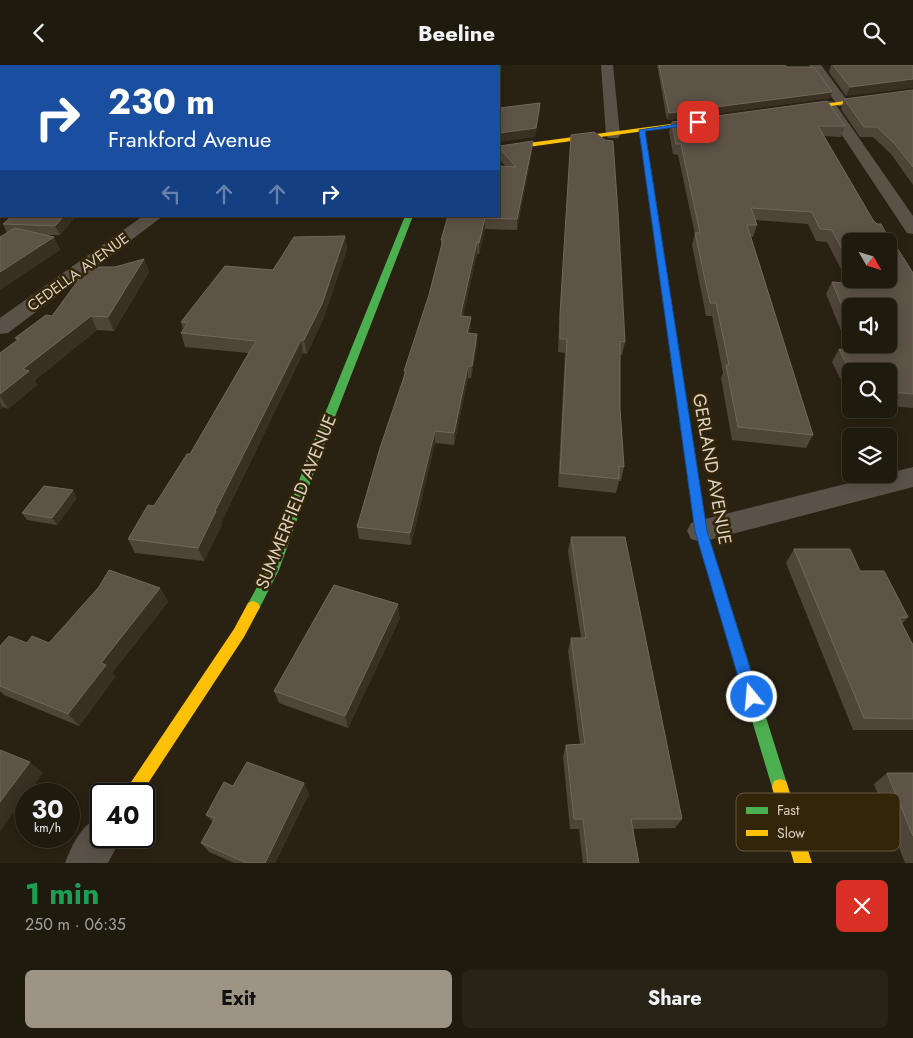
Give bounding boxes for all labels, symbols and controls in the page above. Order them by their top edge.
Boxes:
text: Beeline [418,17,495,49]
icon: back [25,19,53,47]
icon: search [860,19,888,47]
text: 230 m [108,77,215,127]
icon: right [25,85,90,150]
pin [677,101,719,143]
icon: arrive [684,108,712,136]
text: Frankford Avenue [108,123,271,155]
icon: left [157,180,185,208]
icon: ahead [210,180,238,208]
icon: ahead [263,180,291,208]
icon: right [316,180,344,208]
street label: CEDELLA AVENUE [23,227,133,317]
north arrow [842,233,898,287]
map controls [842,233,897,483]
button: sound [842,298,897,353]
button: search [842,363,897,418]
street label: GERLAND AVENUE [686,391,738,547]
street label: SUMMERFIELD AVENUE [249,411,343,593]
button: layers [842,428,897,483]
position arrow [725,670,777,722]
speed limit sign: 40 [90,783,155,848]
text: 30 [31,791,64,827]
legend [736,793,900,851]
text: Fast [777,800,800,820]
text: km/h [34,819,61,837]
text: Slow [777,823,805,843]
text: 1 min [25,872,99,915]
button: close [836,880,888,932]
text: 250 m · 06:35 [25,913,126,936]
button: Exit [25,970,452,1028]
button: Share [462,970,888,1028]

